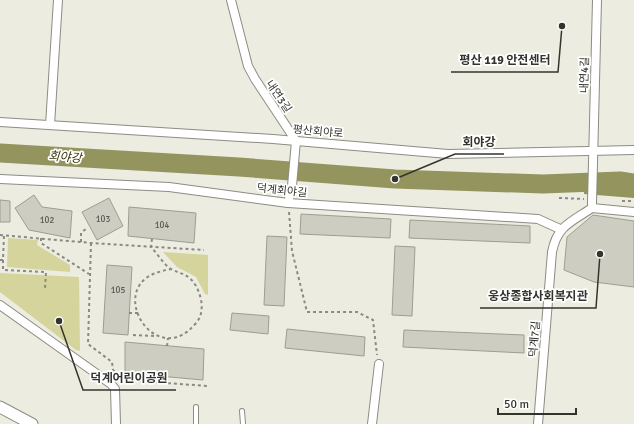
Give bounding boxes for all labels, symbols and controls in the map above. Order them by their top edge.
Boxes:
callout: 평산 119 안전센터 [451,48,558,72]
text: 평산 119 안전센터 [460,53,550,68]
street label: 내연4길 [578,57,591,93]
street label: 내연3길 [263,78,294,115]
street label: 평산회야로 [292,123,344,140]
callout: 회야강 [455,130,504,154]
text: 회야강 [462,135,496,150]
water label: 회야강 [48,149,84,166]
street label: 덕계회야길 [256,181,308,200]
house number: 103 [96,214,110,225]
house number: 102 [40,215,54,226]
house number: 104 [155,220,169,231]
callout: 웅상종합사회복지관 [480,284,596,308]
house number: 105 [111,285,125,296]
text: 웅상종합사회복지관 [488,289,588,304]
street label: 덕계7길 [526,320,543,358]
callout: 덕계어린이공원 [83,366,176,390]
text: 덕계어린이공원 [90,371,168,386]
scale bar [498,390,576,416]
text: 50 m [504,397,529,412]

